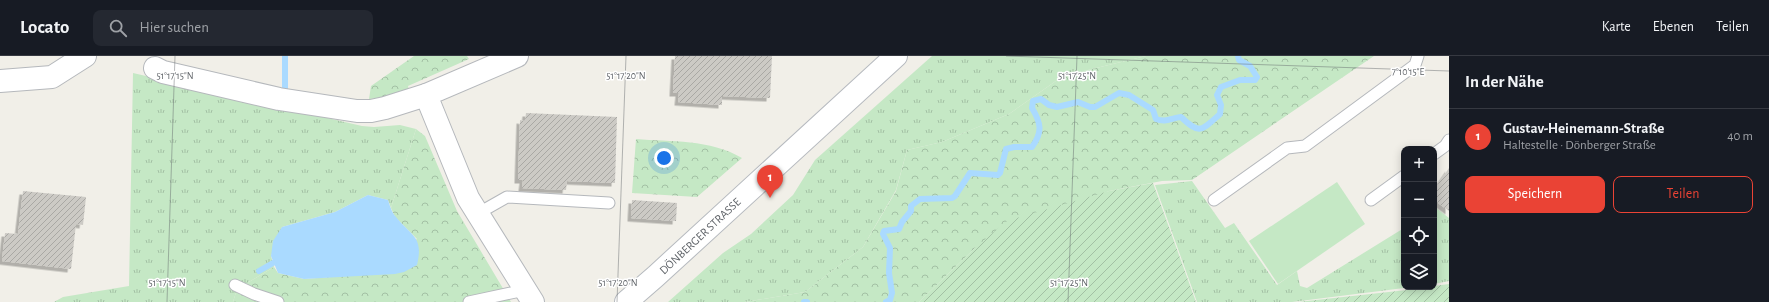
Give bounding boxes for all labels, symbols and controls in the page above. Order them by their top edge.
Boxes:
search box [93,10,373,46]
icon: search [107,17,129,39]
text: Locato [20,18,69,37]
text: Hier suchen [139,20,209,35]
text: Karte [1602,20,1631,34]
text: Ebenen [1653,20,1694,34]
text: Teilen [1716,20,1749,34]
text: 7°10'15"E [1392,67,1425,77]
text: 51°17'15"N [156,71,194,81]
text: 51°17'20"N [606,71,646,81]
text: 51°17'25"N [1058,71,1096,81]
text: In der Nähe [1465,73,1544,90]
text: Gustav-Heinemann-Straße [1503,121,1664,136]
text: 1 [1476,130,1480,143]
text: 40 m [1727,130,1753,143]
text: Haltestelle · Dönberger Straße [1503,139,1656,152]
map controls [1401,146,1437,290]
button: + [1401,146,1437,182]
your location [654,148,674,168]
pin: 1 [757,165,783,198]
button: Speichern [1465,176,1605,213]
button: Teilen [1613,176,1753,213]
button: − [1401,182,1437,218]
street label: DÖNBERGER STRASSE [656,195,743,277]
button: locate [1401,218,1437,254]
button: layers [1401,254,1437,290]
text: 51°17'15"N [148,278,186,288]
text: 51°17'20"N [598,278,638,288]
text: 51°17'25"N [1050,278,1088,288]

